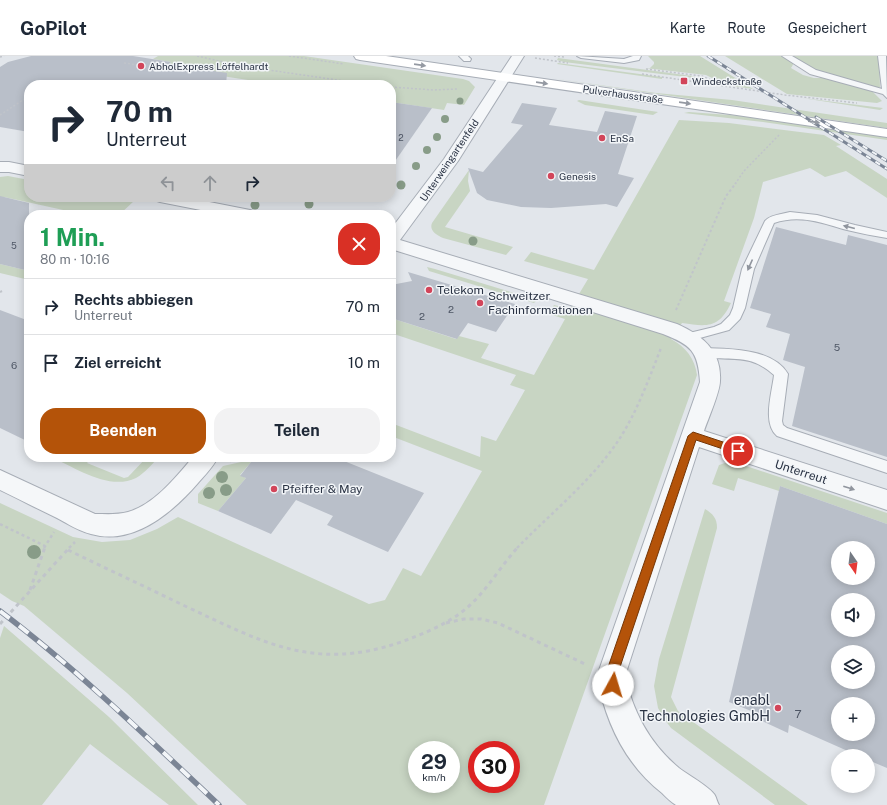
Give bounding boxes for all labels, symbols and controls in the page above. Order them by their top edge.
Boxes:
text: GoPilot [20,17,87,39]
text: Karte [670,20,705,36]
text: Route [727,20,766,36]
text: Gespeichert [788,20,867,36]
place label: AbholExpress Löffelhardt [149,60,269,72]
marker: AbholExpress Löffelhardt [136,61,146,71]
one-way arrow [414,62,426,68]
place label: Windeckstraße [692,75,762,87]
marker: Windeckstraße [679,76,689,86]
one-way arrow [536,80,548,86]
street label: Pulverhausstraße [582,82,664,106]
text: 70 m [106,95,173,128]
icon: right [40,96,92,148]
one-way arrow [679,100,691,106]
street label: Unterweingartenfeld [417,117,481,203]
one-way arrow [808,119,820,125]
text: Unterreut [106,129,187,150]
house number: 2 [398,132,404,143]
place label: EnSa [610,132,634,144]
marker: EnSa [597,133,607,143]
place label: Genesis [559,170,596,182]
marker: Genesis [546,171,556,181]
icon: left [157,172,179,194]
icon: ahead [199,172,221,194]
icon: right [241,172,263,194]
text: 1 Min. [40,223,105,251]
button: close [338,223,380,265]
one-way arrow [843,223,855,229]
house number: 5 [11,240,17,251]
text: 80 m · 10:16 [40,252,109,267]
one-way arrow [746,260,752,272]
place label: Telekom [437,283,484,297]
marker: Telekom [424,285,434,295]
place label: Schweitzer Fachinformationen [488,289,593,317]
text: Rechts abbiegen [74,291,193,308]
icon: right [40,296,62,318]
text: 70 m [345,298,380,315]
marker: Schweitzer Fachinformationen [475,298,485,308]
house number: 2 [448,303,454,315]
text: Unterreut [74,308,133,323]
house number: 2 [419,310,425,322]
house number: 5 [834,341,840,353]
icon: arrive [40,352,62,374]
text: Ziel erreicht [74,354,161,371]
text: 10 m [348,354,380,371]
house number: 6 [11,359,17,371]
button: Beenden [40,408,206,454]
button: Teilen [214,408,380,454]
pin [721,434,755,468]
icon: arrive [727,440,749,462]
street label: Unterreut [773,457,829,487]
place label: Pfeiffer & May [282,482,363,496]
marker: Pfeiffer & May [269,484,279,494]
one-way arrow [844,485,856,491]
north arrow [831,541,875,585]
map controls [831,541,875,793]
button: sound [831,593,875,637]
button: layers [831,645,875,689]
position arrow [592,664,634,706]
place label: enabl Technologies GmbH [640,692,770,724]
button: + [831,697,875,741]
marker: enabl Technologies GmbH [773,703,783,713]
house number: 7 [794,707,802,721]
speed limit sign: 30 [468,741,520,793]
button: − [831,749,875,793]
text: 29 [421,750,447,774]
text: km/h [422,771,446,783]

